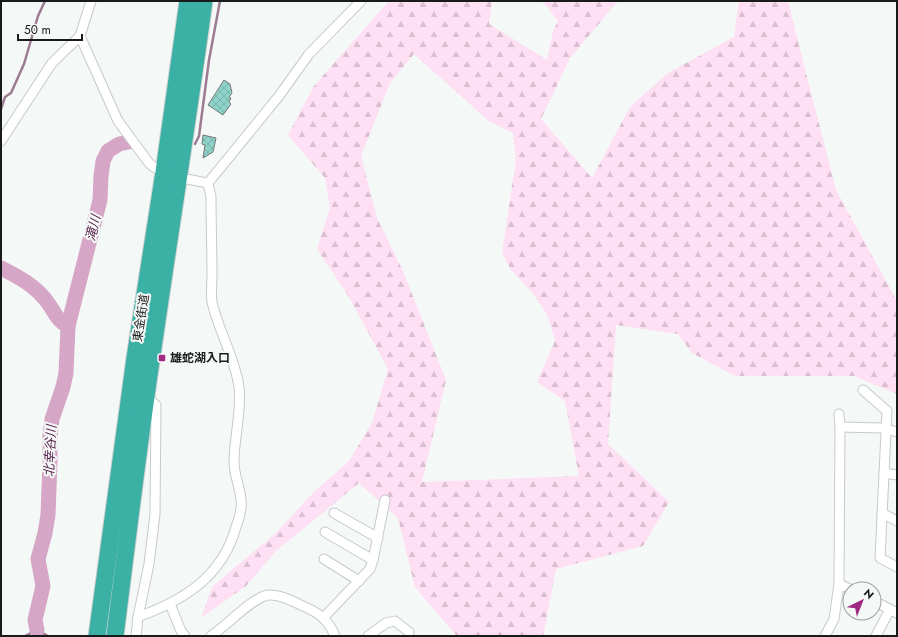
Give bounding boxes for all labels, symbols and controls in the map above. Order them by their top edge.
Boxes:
scale bar [18,16,82,42]
text: 50 m [24,21,51,39]
water label: 滝川 [81,211,106,243]
street label: 東金街道 [128,293,154,343]
place label: 雄蛇湖入口 [170,349,230,367]
marker: 雄蛇湖入口 [157,353,167,363]
water label: 北幸谷川 [39,423,61,477]
north arrow [842,581,882,621]
text: N [860,585,877,603]

